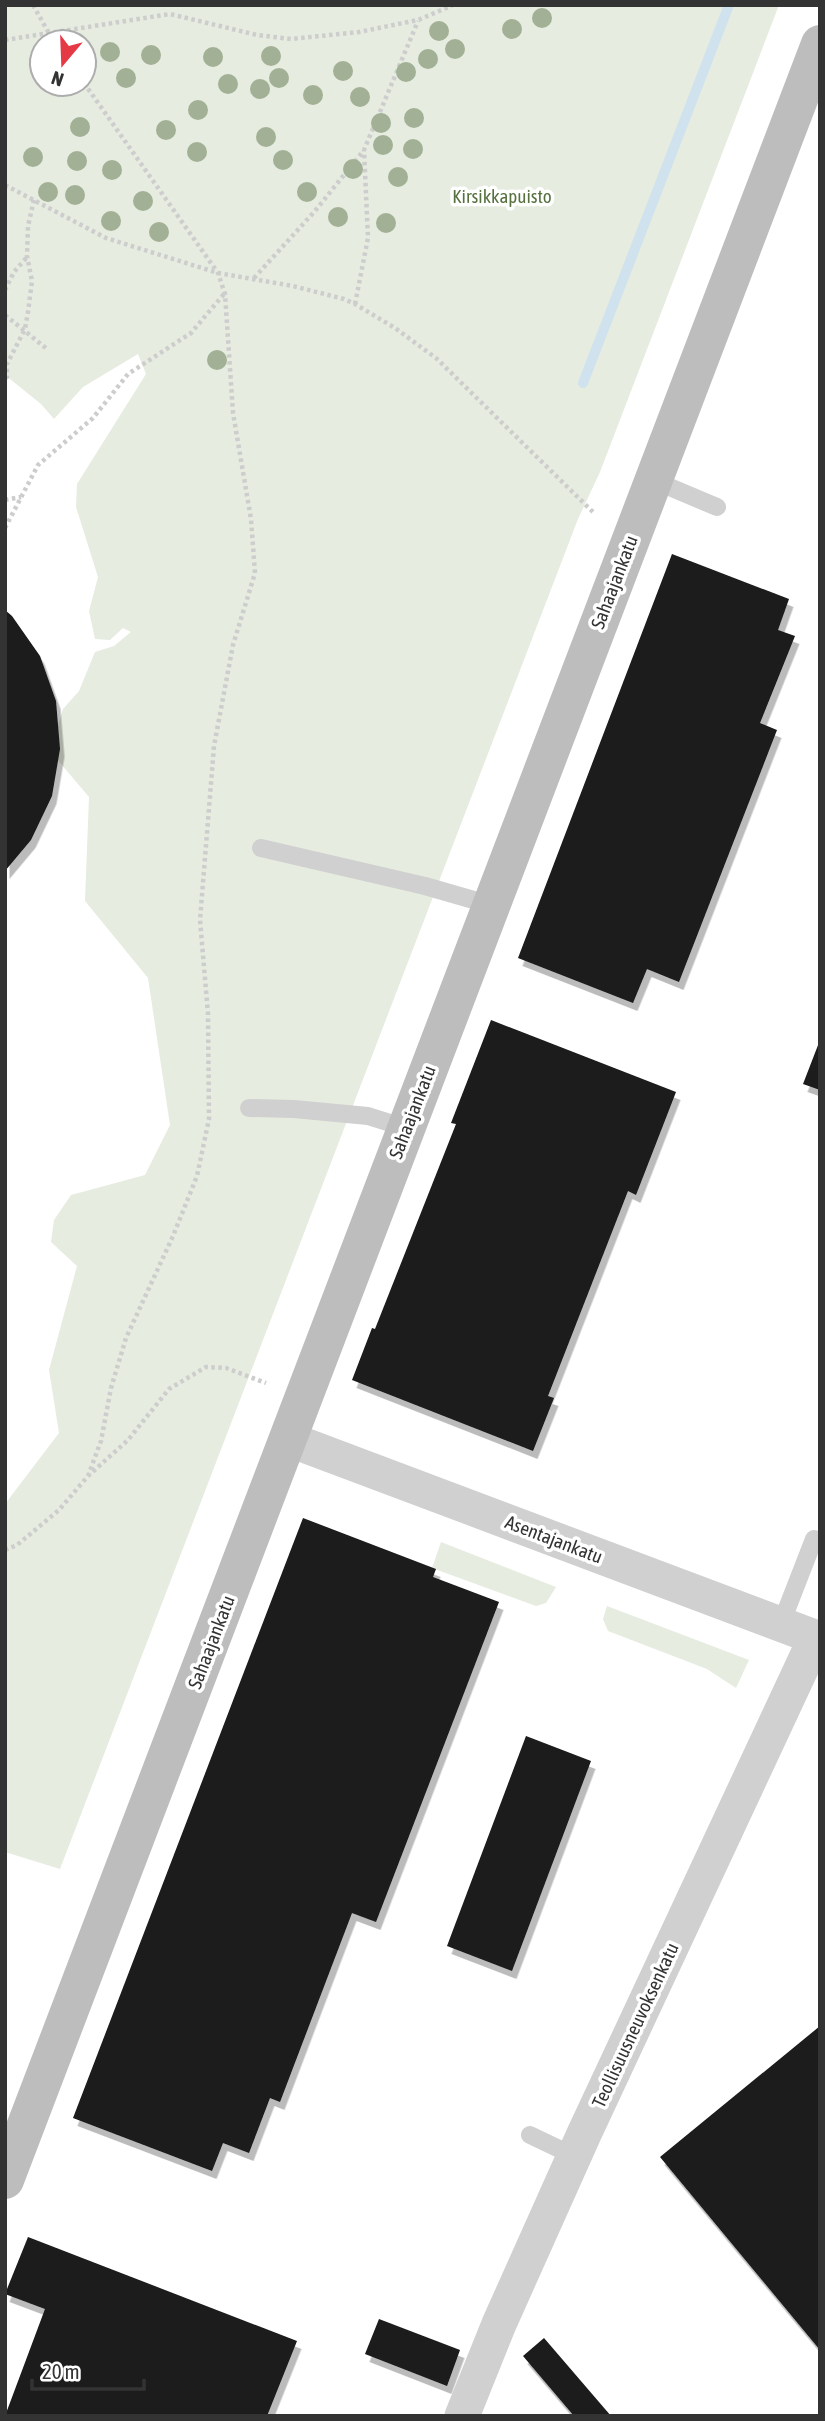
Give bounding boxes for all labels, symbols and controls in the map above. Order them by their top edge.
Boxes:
north arrow [28,28,98,98]
text: N [49,67,66,91]
park label: Kirsikkapuisto [452,185,552,207]
street label: Sahaajankatu [586,532,642,632]
street label: Sahaajankatu [384,1062,440,1162]
street label: Asentajankatu [502,1510,606,1568]
street label: Sahaajankatu [183,1592,239,1692]
street label: Teollisuusneuvoksenkatu [587,1939,683,2111]
scale bar [32,2348,144,2392]
text: 20 m [42,2359,80,2383]

